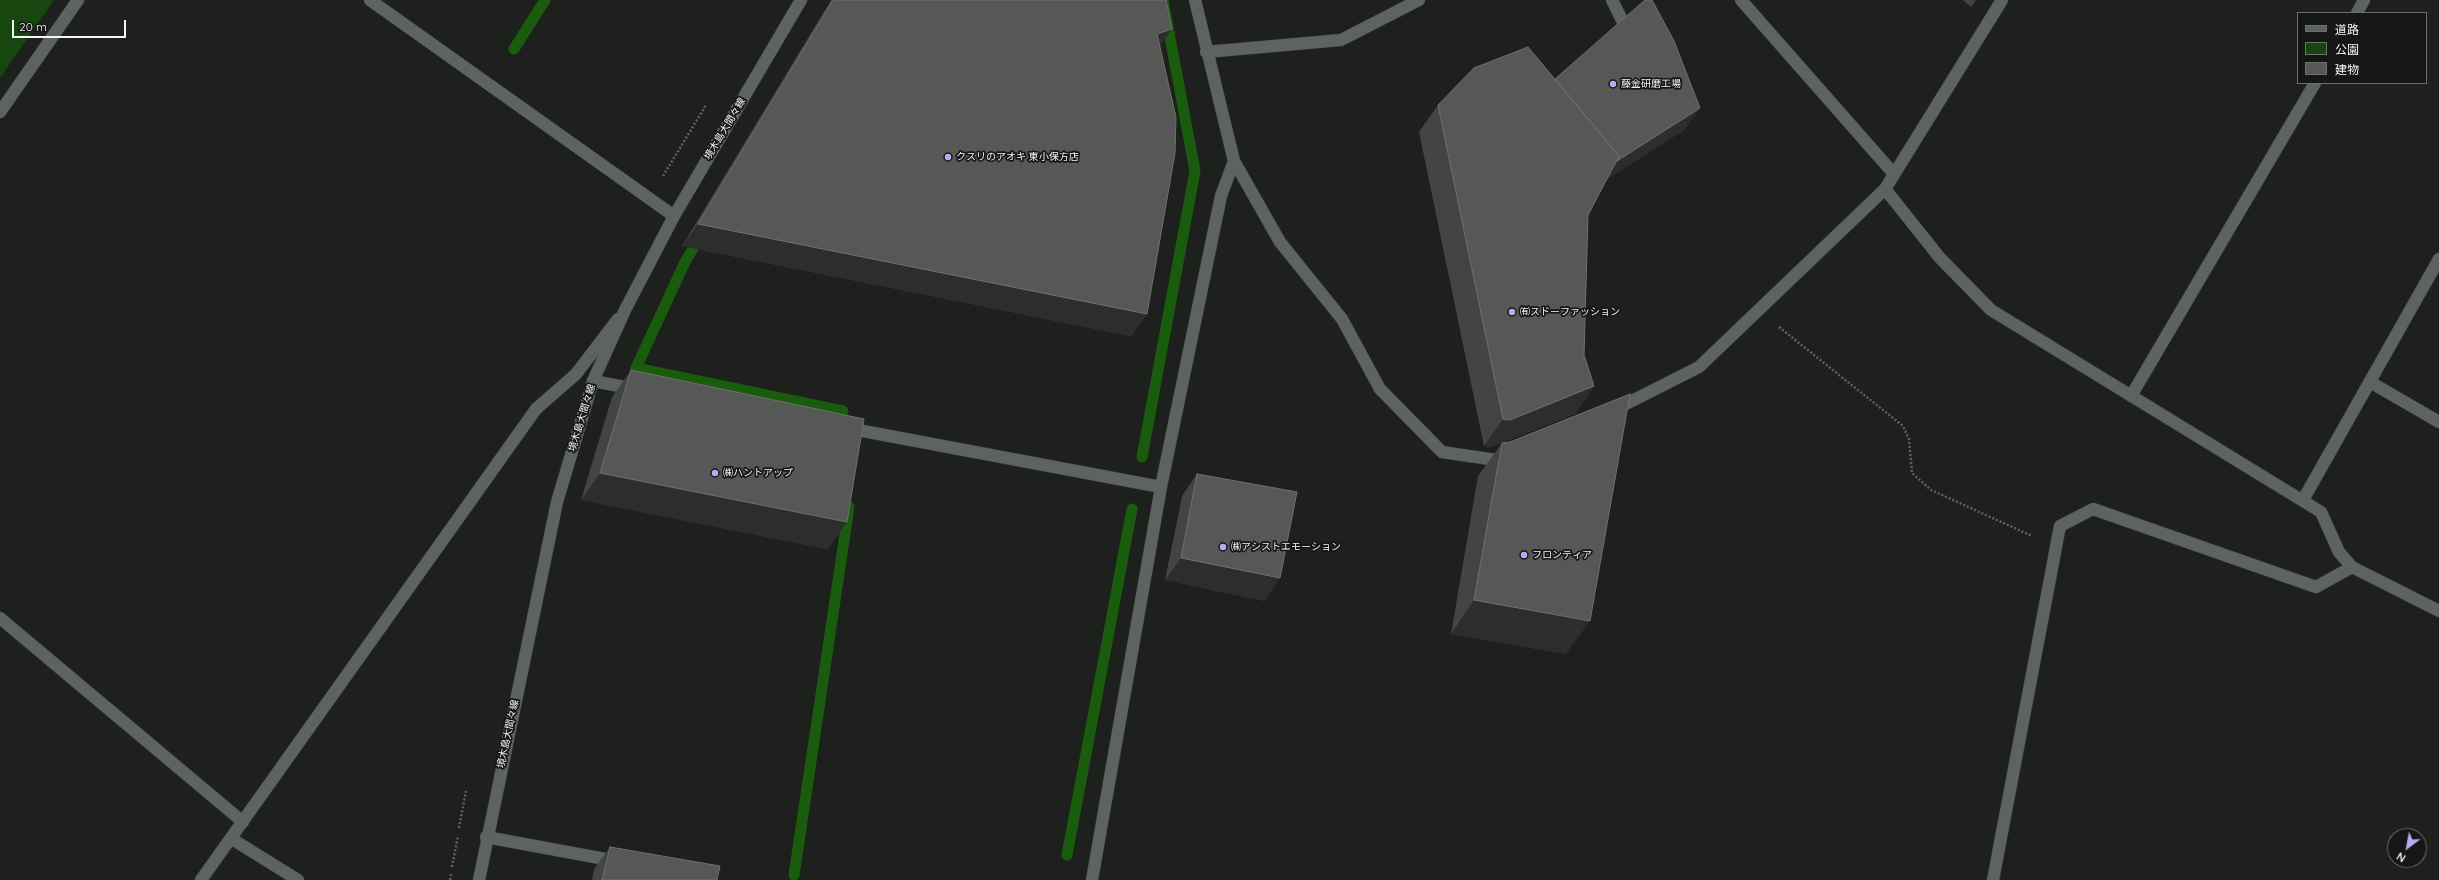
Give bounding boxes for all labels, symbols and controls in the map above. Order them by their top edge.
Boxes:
scale bar [14,12,128,38]
legend [2297,12,2427,84]
text: 20 m [19,19,47,34]
text: 道路 [2335,22,2359,37]
text: 公園 [2335,42,2359,57]
text: 建物 [2335,62,2359,77]
place label: 藤金研磨工場 [1621,78,1681,90]
marker: 藤金研磨工場 [1608,79,1618,89]
street label: 境木島大間々線 [702,96,748,162]
place label: クスリのアオキ 東小保方店 [956,151,1079,163]
marker: クスリのアオキ 東小保方店 [943,152,953,162]
place label: ㈲スドーファッション [1520,306,1620,318]
marker: ㈲スドーファッション [1507,307,1517,317]
street label: 境木島大間々線 [566,383,598,453]
place label: ㈱ハントアップ [723,467,793,479]
marker: ㈱ハントアップ [710,468,720,478]
place label: ㈱アシストエモーション [1231,541,1341,553]
marker: ㈱アシストエモーション [1218,542,1228,552]
place label: フロンティア [1532,549,1592,561]
marker: フロンティア [1519,550,1529,560]
street label: 境木島大間々線 [495,699,521,769]
north arrow [2387,828,2427,868]
text: N [2394,849,2408,865]

